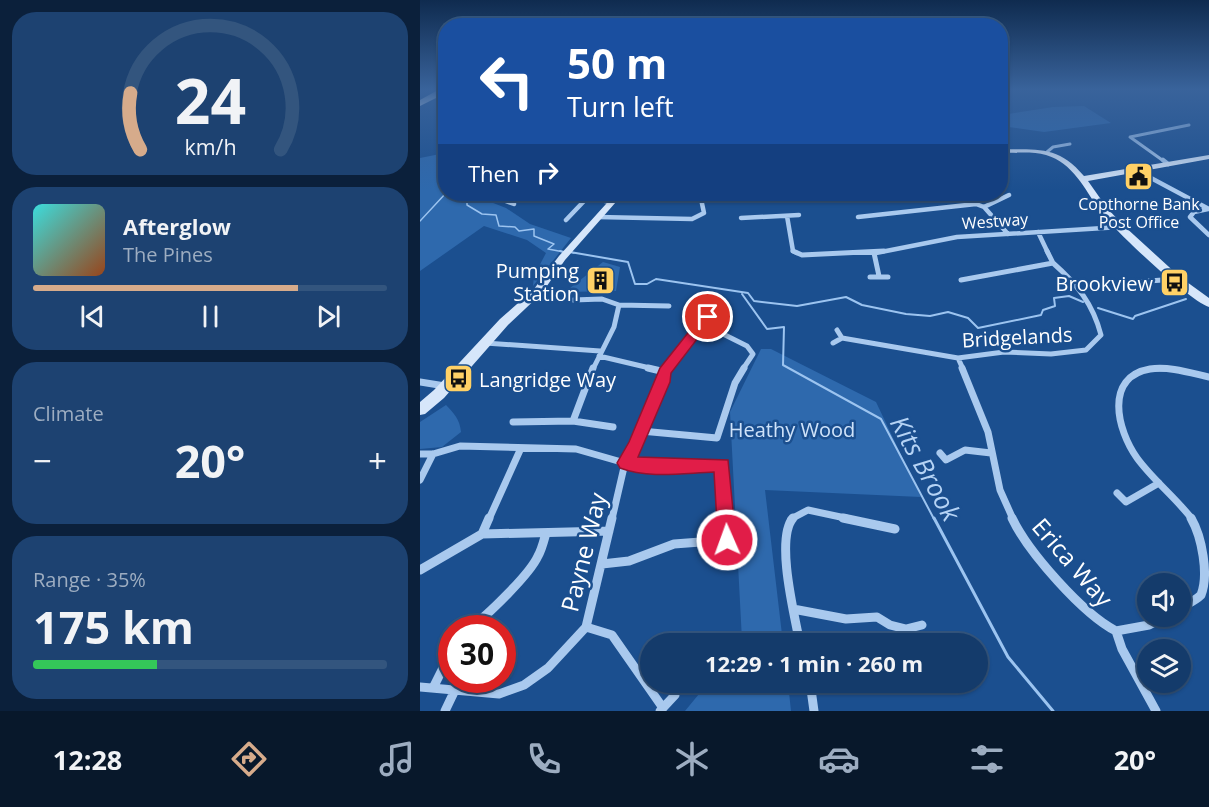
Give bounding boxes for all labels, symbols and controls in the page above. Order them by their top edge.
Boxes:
text: 50 m [567,34,667,91]
icon: left [468,42,546,120]
text: 24 [174,58,246,143]
text: Turn left [567,88,674,125]
text: km/h [184,133,236,162]
icon: right [531,156,564,189]
text: Then [468,158,519,188]
public building icon: Copthorne Bank Post Office [1123,160,1155,192]
place label: Copthorne Bank Post Office [1078,193,1200,233]
street label: Westway [961,208,1030,234]
text: Afterglow [123,211,231,241]
text: The Pines [123,241,213,268]
place label: Pumping Station [496,257,579,307]
building icon: Pumping Station [584,265,616,297]
bus stop icon: Brookview [1158,267,1190,299]
place label: Brookview [1056,270,1153,297]
pin [682,291,733,342]
icon: previous [76,300,109,333]
icon: pause [194,300,227,333]
icon: next [312,300,345,333]
icon: arrive [691,300,724,333]
street label: Bridgelands [961,321,1073,353]
bus stop icon: Langridge Way [442,363,474,395]
place label: Langridge Way [479,366,617,393]
text: Climate [33,400,104,427]
water label: Kits Brook [882,409,970,528]
park label: Heathy Wood [729,416,855,443]
text: 20° [175,430,245,491]
text: − [33,438,52,483]
text: + [368,438,387,483]
street label: Payne Way [552,488,614,615]
position arrow [695,508,759,572]
street label: Erica Way [1025,510,1121,614]
text: Range · 35% [33,566,146,593]
map controls [1137,573,1191,693]
button: sound [1137,573,1191,627]
text: 175 km [33,596,194,657]
speed limit sign: 30 [438,615,516,693]
button: layers [1137,639,1191,693]
text: 12:29 · 1 min · 260 m [705,648,923,678]
icon: directions [228,738,270,780]
icon: music [376,738,418,780]
icon: phone [523,738,565,780]
icon: climate [671,738,713,780]
icon: car [818,738,860,780]
icon: filters [966,738,1008,780]
text: 12:28 [53,741,122,778]
text: 20° [1114,741,1156,778]

